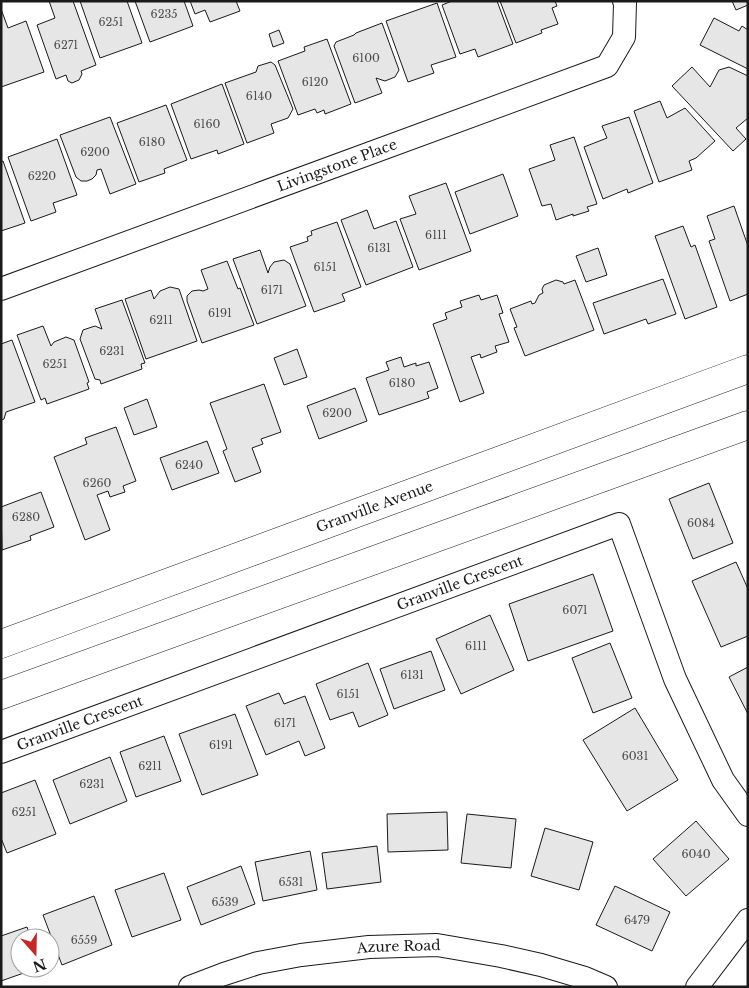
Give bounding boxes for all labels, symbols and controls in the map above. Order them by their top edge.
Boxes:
house number: 6235 [151,7,177,21]
house number: 6251 [98,15,124,29]
house number: 6271 [54,38,78,52]
house number: 6100 [352,51,380,65]
house number: 6120 [302,75,328,89]
house number: 6140 [246,89,272,103]
house number: 6160 [194,117,221,131]
house number: 6180 [139,135,165,149]
street label: Livingstone Place [275,135,399,196]
house number: 6200 [80,145,110,159]
house number: 6220 [28,169,56,183]
house number: 6111 [425,228,447,242]
house number: 6131 [367,241,391,255]
house number: 6151 [313,260,337,274]
house number: 6171 [261,283,283,297]
house number: 6191 [208,306,232,320]
house number: 6211 [149,313,173,327]
house number: 6231 [99,344,125,358]
house number: 6251 [42,357,68,371]
house number: 6180 [389,376,415,390]
house number: 6200 [322,406,352,420]
house number: 6240 [175,458,203,472]
house number: 6260 [83,476,112,490]
street label: Granville Avenue [314,477,435,536]
house number: 6280 [12,510,40,524]
house number: 6084 [687,516,715,530]
street label: Granville Crescent [394,551,526,614]
house number: 6071 [562,603,588,617]
house number: 6111 [465,639,487,653]
house number: 6131 [400,668,424,682]
house number: 6151 [336,687,360,701]
street label: Granville Crescent [14,691,146,754]
house number: 6171 [274,716,296,730]
house number: 6191 [209,738,233,752]
house number: 6031 [622,749,648,763]
house number: 6211 [138,759,162,773]
house number: 6231 [79,777,105,791]
house number: 6251 [11,805,37,819]
house number: 6040 [681,847,711,861]
house number: 6531 [278,875,304,889]
house number: 6539 [211,895,239,909]
house number: 6479 [624,913,650,927]
north arrow [10,928,60,978]
house number: 6559 [71,933,97,947]
street label: Azure Road [355,936,441,957]
text: N [30,955,49,976]

